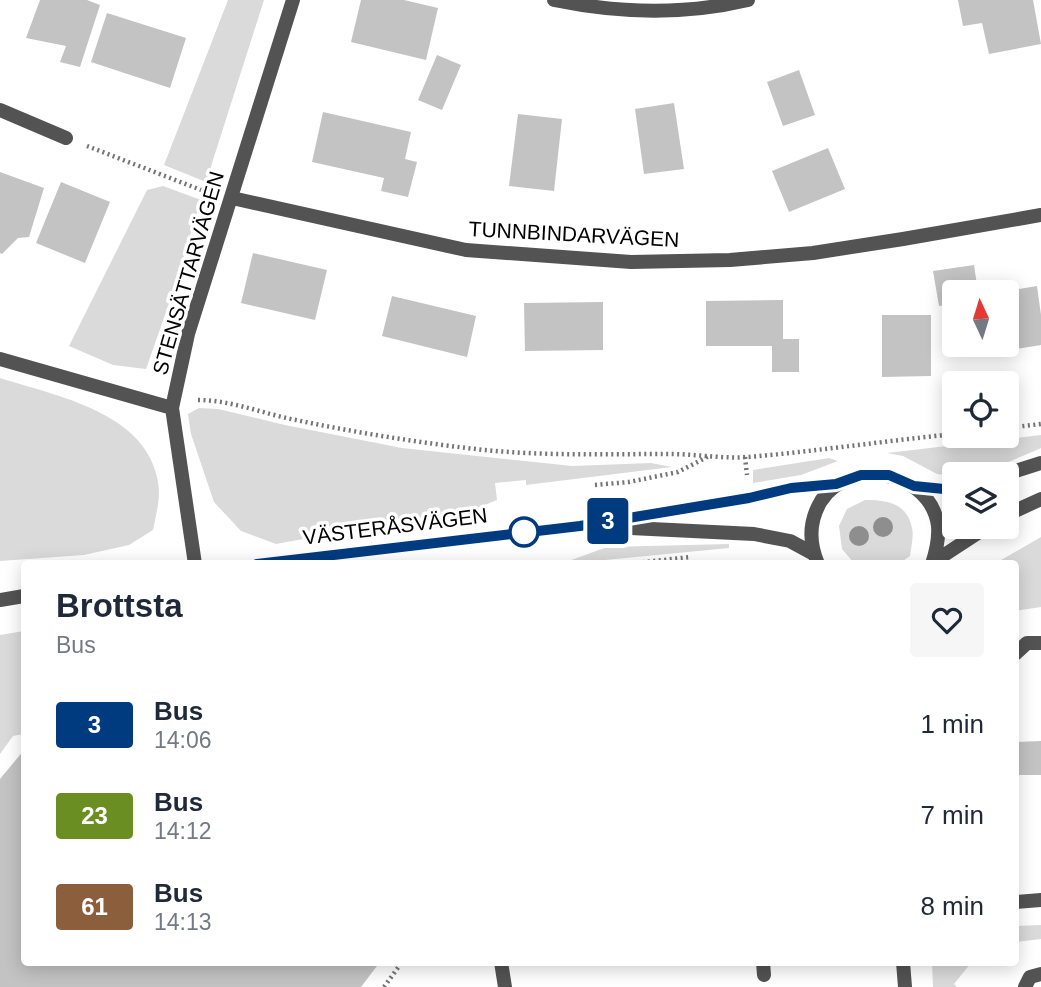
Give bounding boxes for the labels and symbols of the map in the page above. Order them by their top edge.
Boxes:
street label: STENSÄTTARVÄGEN [148,169,228,377]
street label: TUNNBINDARVÄGEN [468,217,680,251]
north arrow [942,280,1018,357]
line badge: 3 [585,498,631,544]
street label: VÄSTERÅSVÄGEN [302,503,488,549]
unlabelled marker [509,517,539,547]

